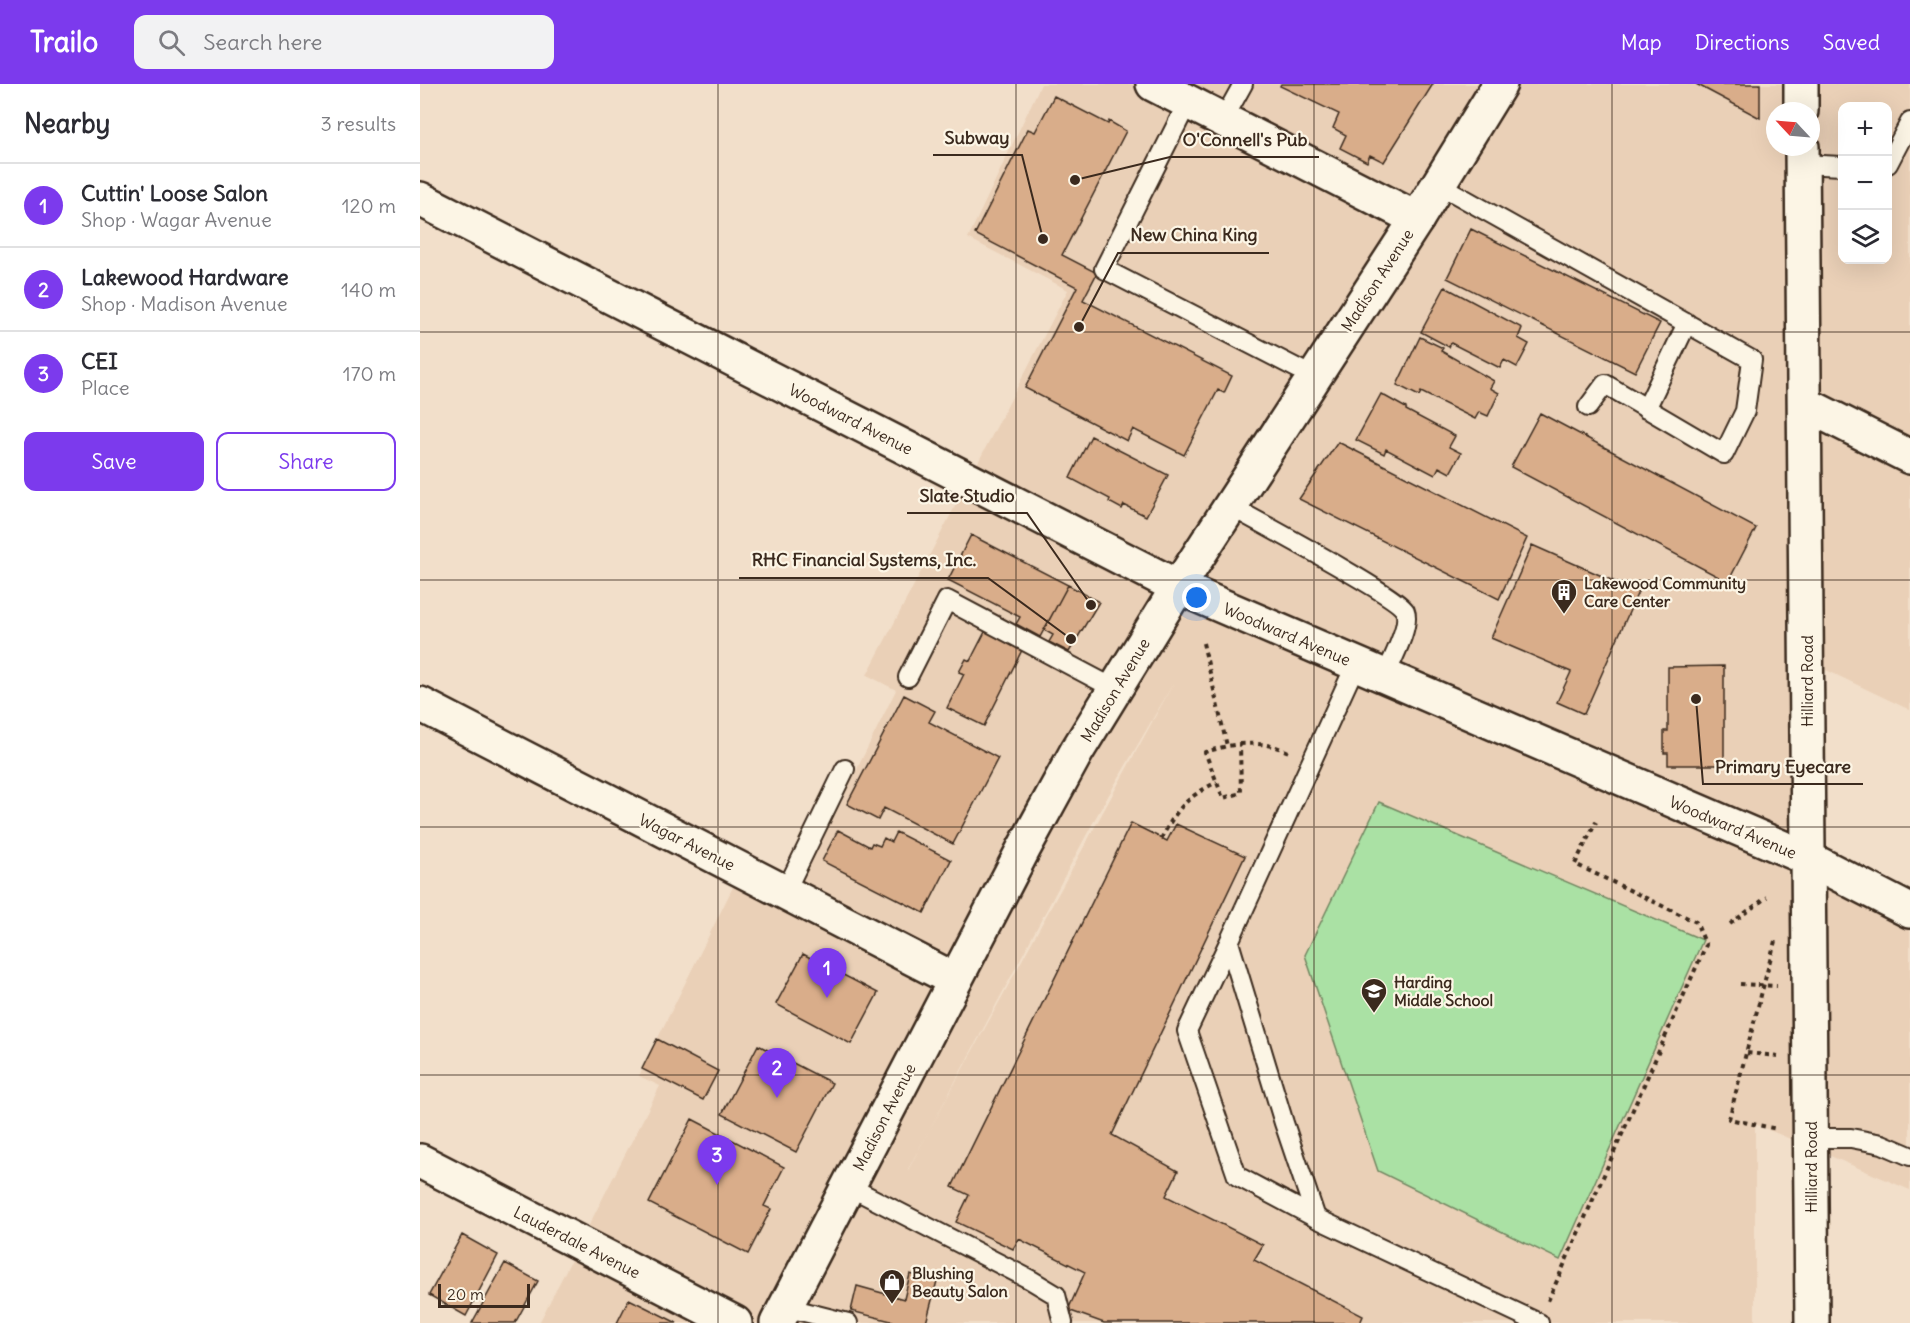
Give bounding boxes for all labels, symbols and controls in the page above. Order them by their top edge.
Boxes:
search box [134,15,554,69]
text: Trailo [30,24,98,60]
icon: search [155,26,188,59]
text: Search here [203,28,322,56]
text: Map [1621,29,1662,56]
text: Directions [1695,29,1789,56]
text: Saved [1822,29,1880,56]
north arrow [1766,102,1820,156]
map controls [1838,102,1892,264]
button: + [1838,102,1892,156]
text: Nearby [24,107,110,140]
text: 3 results [320,111,396,136]
callout: Subway [933,119,1022,155]
callout: O'Connell's Pub [1170,121,1319,157]
text: Subway [944,126,1010,149]
text: O'Connell's Pub [1183,128,1308,151]
button: − [1838,156,1892,210]
text: Cuttin' Loose Salon [81,179,268,207]
text: 1 [40,193,47,218]
text: 120 m [342,193,396,218]
text: Shop · Wagar Avenue [81,207,272,232]
button: layers [1838,210,1892,264]
callout: New China King [1118,217,1269,253]
text: New China King [1130,223,1258,246]
street label: Madison Avenue [1337,225,1417,335]
text: Lakewood Hardware [81,263,289,291]
text: 2 [38,277,49,302]
text: 140 m [341,277,396,302]
text: Shop · Madison Avenue [81,291,288,316]
text: CEI [81,347,118,375]
text: 3 [38,361,49,386]
text: 170 m [343,361,396,386]
text: Place [81,375,129,400]
street label: Woodward Avenue [786,379,916,459]
button: Save [24,432,204,491]
button: Share [216,432,396,491]
callout: Slate Studio [907,477,1027,513]
text: Slate Studio [919,484,1015,507]
callout: RHC Financial Systems, Inc. [739,542,988,578]
text: RHC Financial Systems, Inc. [752,548,977,571]
place label: Lakewood Community Care Center [1584,573,1746,611]
building icon: Lakewood Community Care Center [1549,577,1579,615]
your location [1182,583,1211,612]
street label: Woodward Avenue [1220,598,1354,670]
street label: Madison Avenue [1076,634,1154,746]
street label: Hilliard Road [1797,635,1817,727]
callout: Primary Eyecare [1703,748,1863,784]
text: Primary Eyecare [1715,755,1851,778]
street label: Woodward Avenue [1666,791,1800,863]
street label: Wagar Avenue [636,809,738,875]
pin: 1 [808,948,846,998]
place label: Harding Middle School [1394,972,1493,1010]
school or university icon: Harding Middle School [1359,976,1389,1014]
pin: 2 [758,1048,796,1098]
street label: Madison Avenue [848,1060,920,1174]
street label: Hilliard Road [1801,1121,1821,1213]
pin: 3 [698,1136,736,1185]
street label: Lauderdale Avenue [510,1201,644,1283]
place label: Blushing Beauty Salon [912,1263,1008,1302]
shop icon: Blushing Beauty Salon [877,1267,907,1305]
scale bar [438,1281,530,1308]
text: 20 m [447,1284,484,1304]

